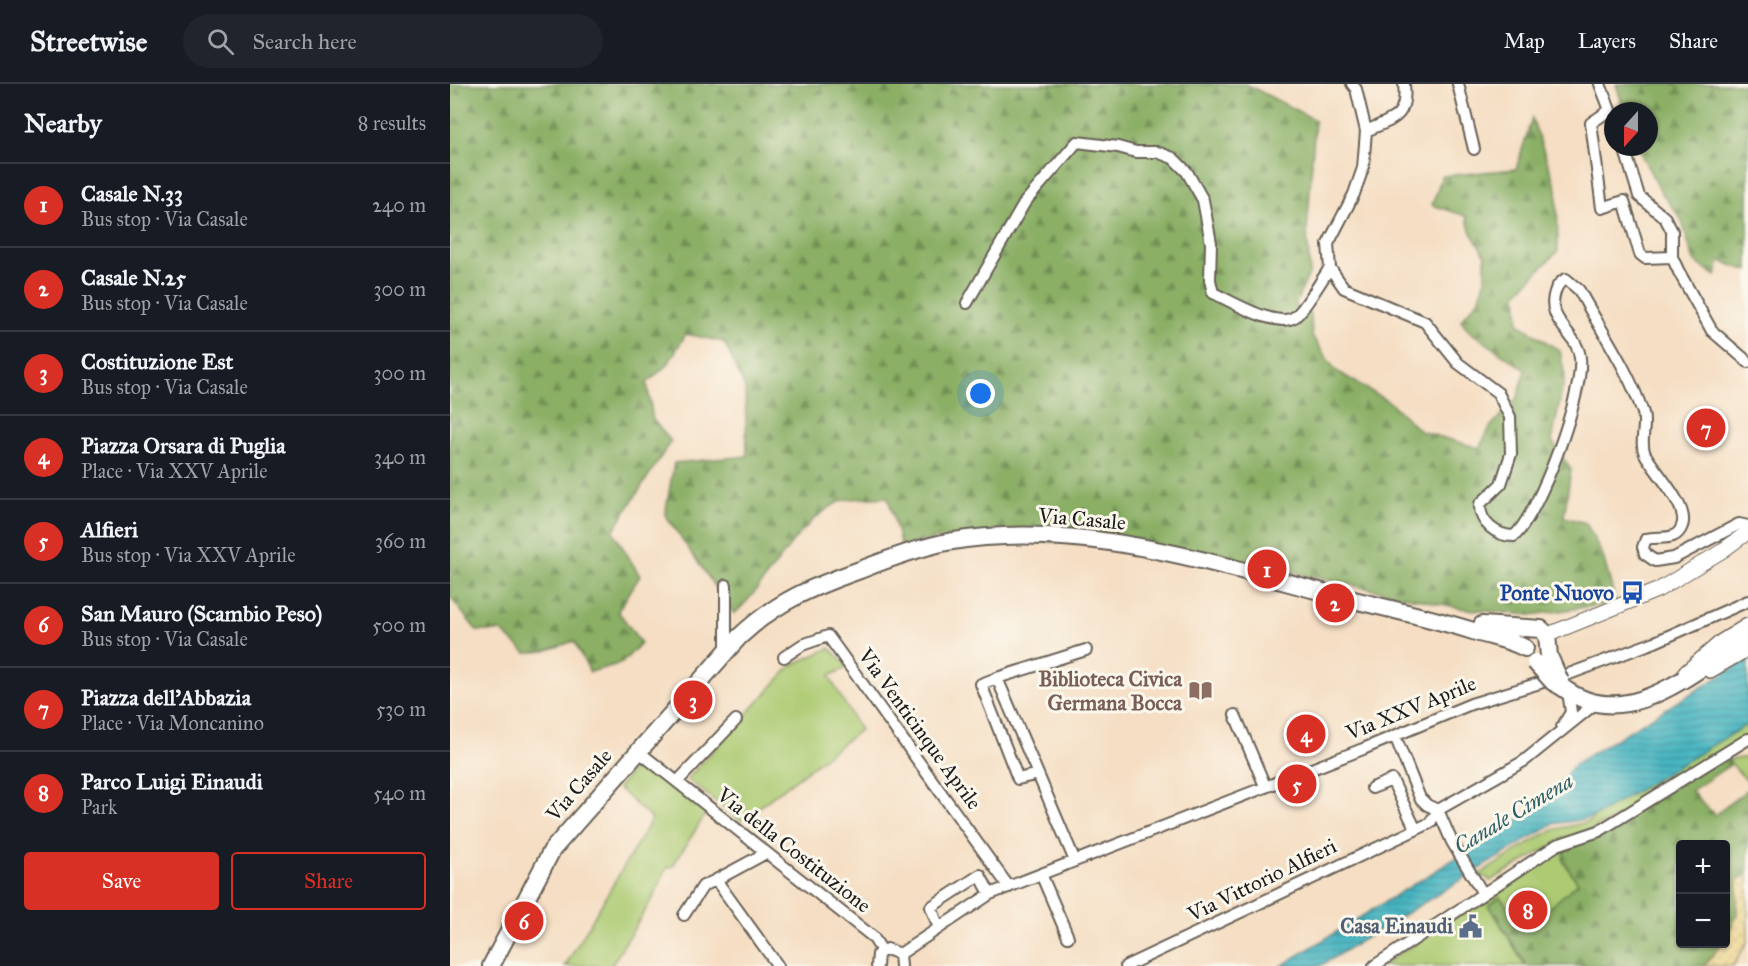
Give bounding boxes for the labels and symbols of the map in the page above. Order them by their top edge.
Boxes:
north arrow [1604,102,1658,156]
your location [966,379,995,408]
pin: 7 [1686,406,1726,450]
street label: Via Casale [1036,502,1127,536]
pin: 1 [1248,546,1286,592]
pin: 2 [1316,580,1354,626]
place label: Ponte Nuovo [1500,580,1614,606]
bus stop icon: Ponte Nuovo [1619,580,1645,606]
street label: Via Venticinque Aprile [852,642,987,815]
place label: Biblioteca Civica Germana Bocca [1038,666,1183,716]
street label: Via XXV Aprile [1341,670,1480,746]
pin: 3 [674,678,712,722]
library icon: Biblioteca Civica Germana Bocca [1187,678,1213,704]
pin: 4 [1286,712,1326,756]
street label: Via Casale [540,743,618,827]
pin: 5 [1278,762,1316,806]
water label: Canale Cimena [1449,767,1578,860]
street label: Via della Costituzione [711,781,876,918]
street label: Via Vittorio Alfieri [1182,833,1341,928]
pin: 8 [1508,888,1548,932]
pin: 6 [504,898,544,944]
place label: Casa Einaudi [1340,913,1453,939]
public building icon: Casa Einaudi [1458,913,1484,939]

